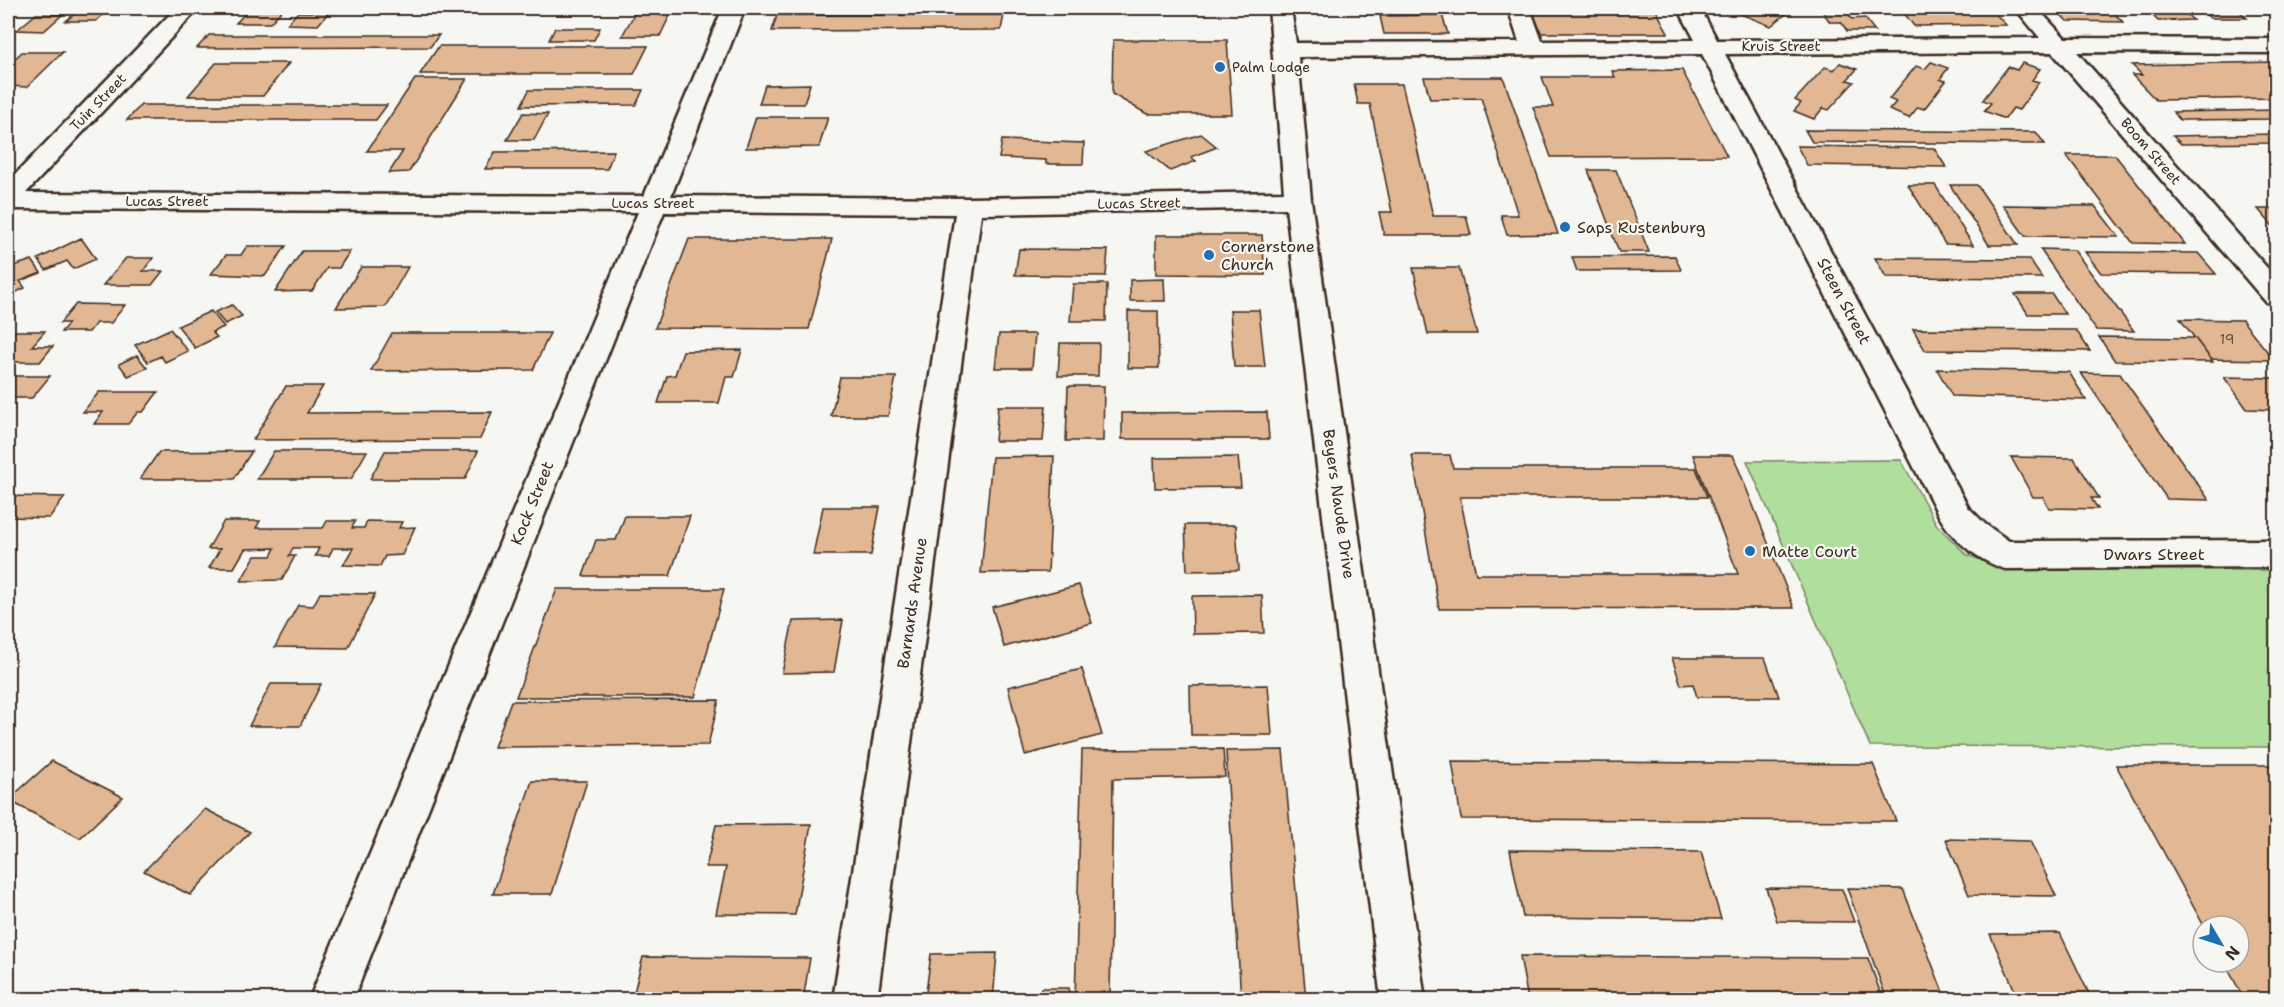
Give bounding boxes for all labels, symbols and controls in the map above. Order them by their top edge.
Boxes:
street label: Kruis Street [1741,37,1821,55]
place label: Palm Lodge [1232,58,1310,76]
marker: Palm Lodge [1213,60,1227,74]
street label: Tuin Street [66,69,130,135]
street label: Boom Street [2117,114,2185,188]
street label: Lucas Street [125,192,209,210]
street label: Lucas Street [1097,193,1181,213]
street label: Lucas Street [611,194,695,212]
place label: Saps Rustenburg [1577,217,1706,238]
marker: Saps Rustenburg [1558,220,1572,234]
place label: Cornerstone Church [1221,236,1315,275]
marker: Cornerstone Church [1202,248,1216,262]
street label: Steen Street [1812,254,1876,348]
house number: 19 [2219,330,2235,348]
street label: Beyers Naude Drive [1318,428,1360,580]
street label: Kock Street [506,458,558,548]
street label: Barnards Avenue [892,536,932,670]
place label: Matte Court [1762,541,1857,562]
marker: Matte Court [1743,544,1757,558]
street label: Dwars Street [2103,544,2205,565]
north arrow [2191,914,2251,974]
text: N [2220,942,2244,965]

